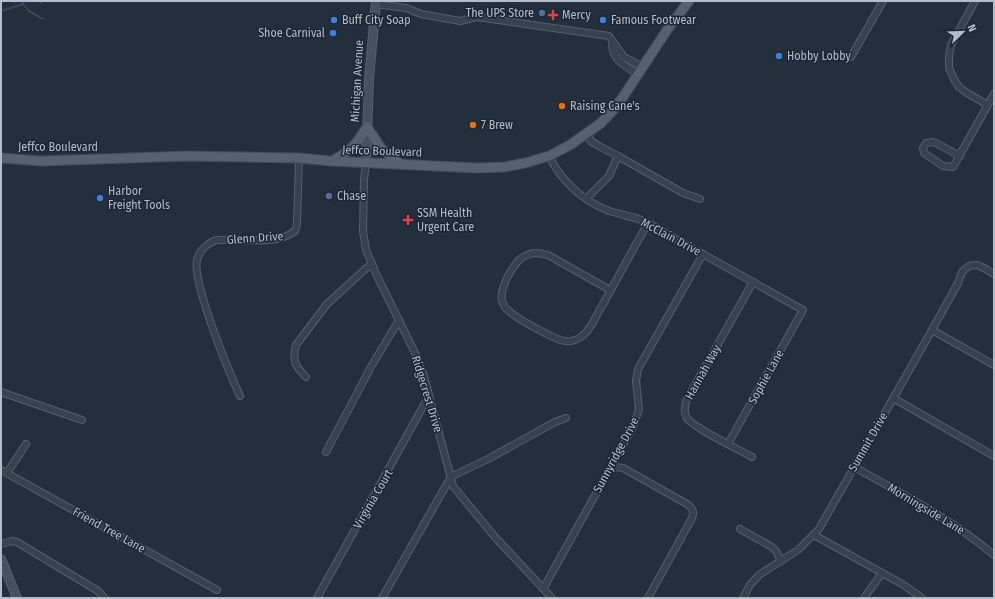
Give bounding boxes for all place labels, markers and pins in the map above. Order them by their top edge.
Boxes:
place label: The UPS Store [466,6,534,20]
marker: The UPS Store [537,8,547,18]
place label: Mercy [562,8,591,22]
marker: Mercy [547,9,559,21]
place label: Buff City Soap [342,13,411,27]
place label: Famous Footwear [611,13,697,27]
marker: Buff City Soap [329,15,339,25]
marker: Famous Footwear [598,15,608,25]
place label: Shoe Carnival [258,26,325,40]
marker: Shoe Carnival [328,28,338,38]
place label: Hobby Lobby [787,49,852,63]
marker: Hobby Lobby [774,51,784,61]
place label: Raising Cane's [570,99,640,113]
marker: Raising Cane's [557,101,567,111]
place label: 7 Brew [481,118,513,132]
marker: 7 Brew [468,120,478,130]
place label: Harbor Freight Tools [108,184,170,212]
place label: Chase [337,189,366,203]
marker: Chase [324,191,334,201]
marker: Harbor Freight Tools [95,193,105,203]
place label: SSM Health Urgent Care [417,206,474,234]
marker: SSM Health Urgent Care [402,214,414,226]

